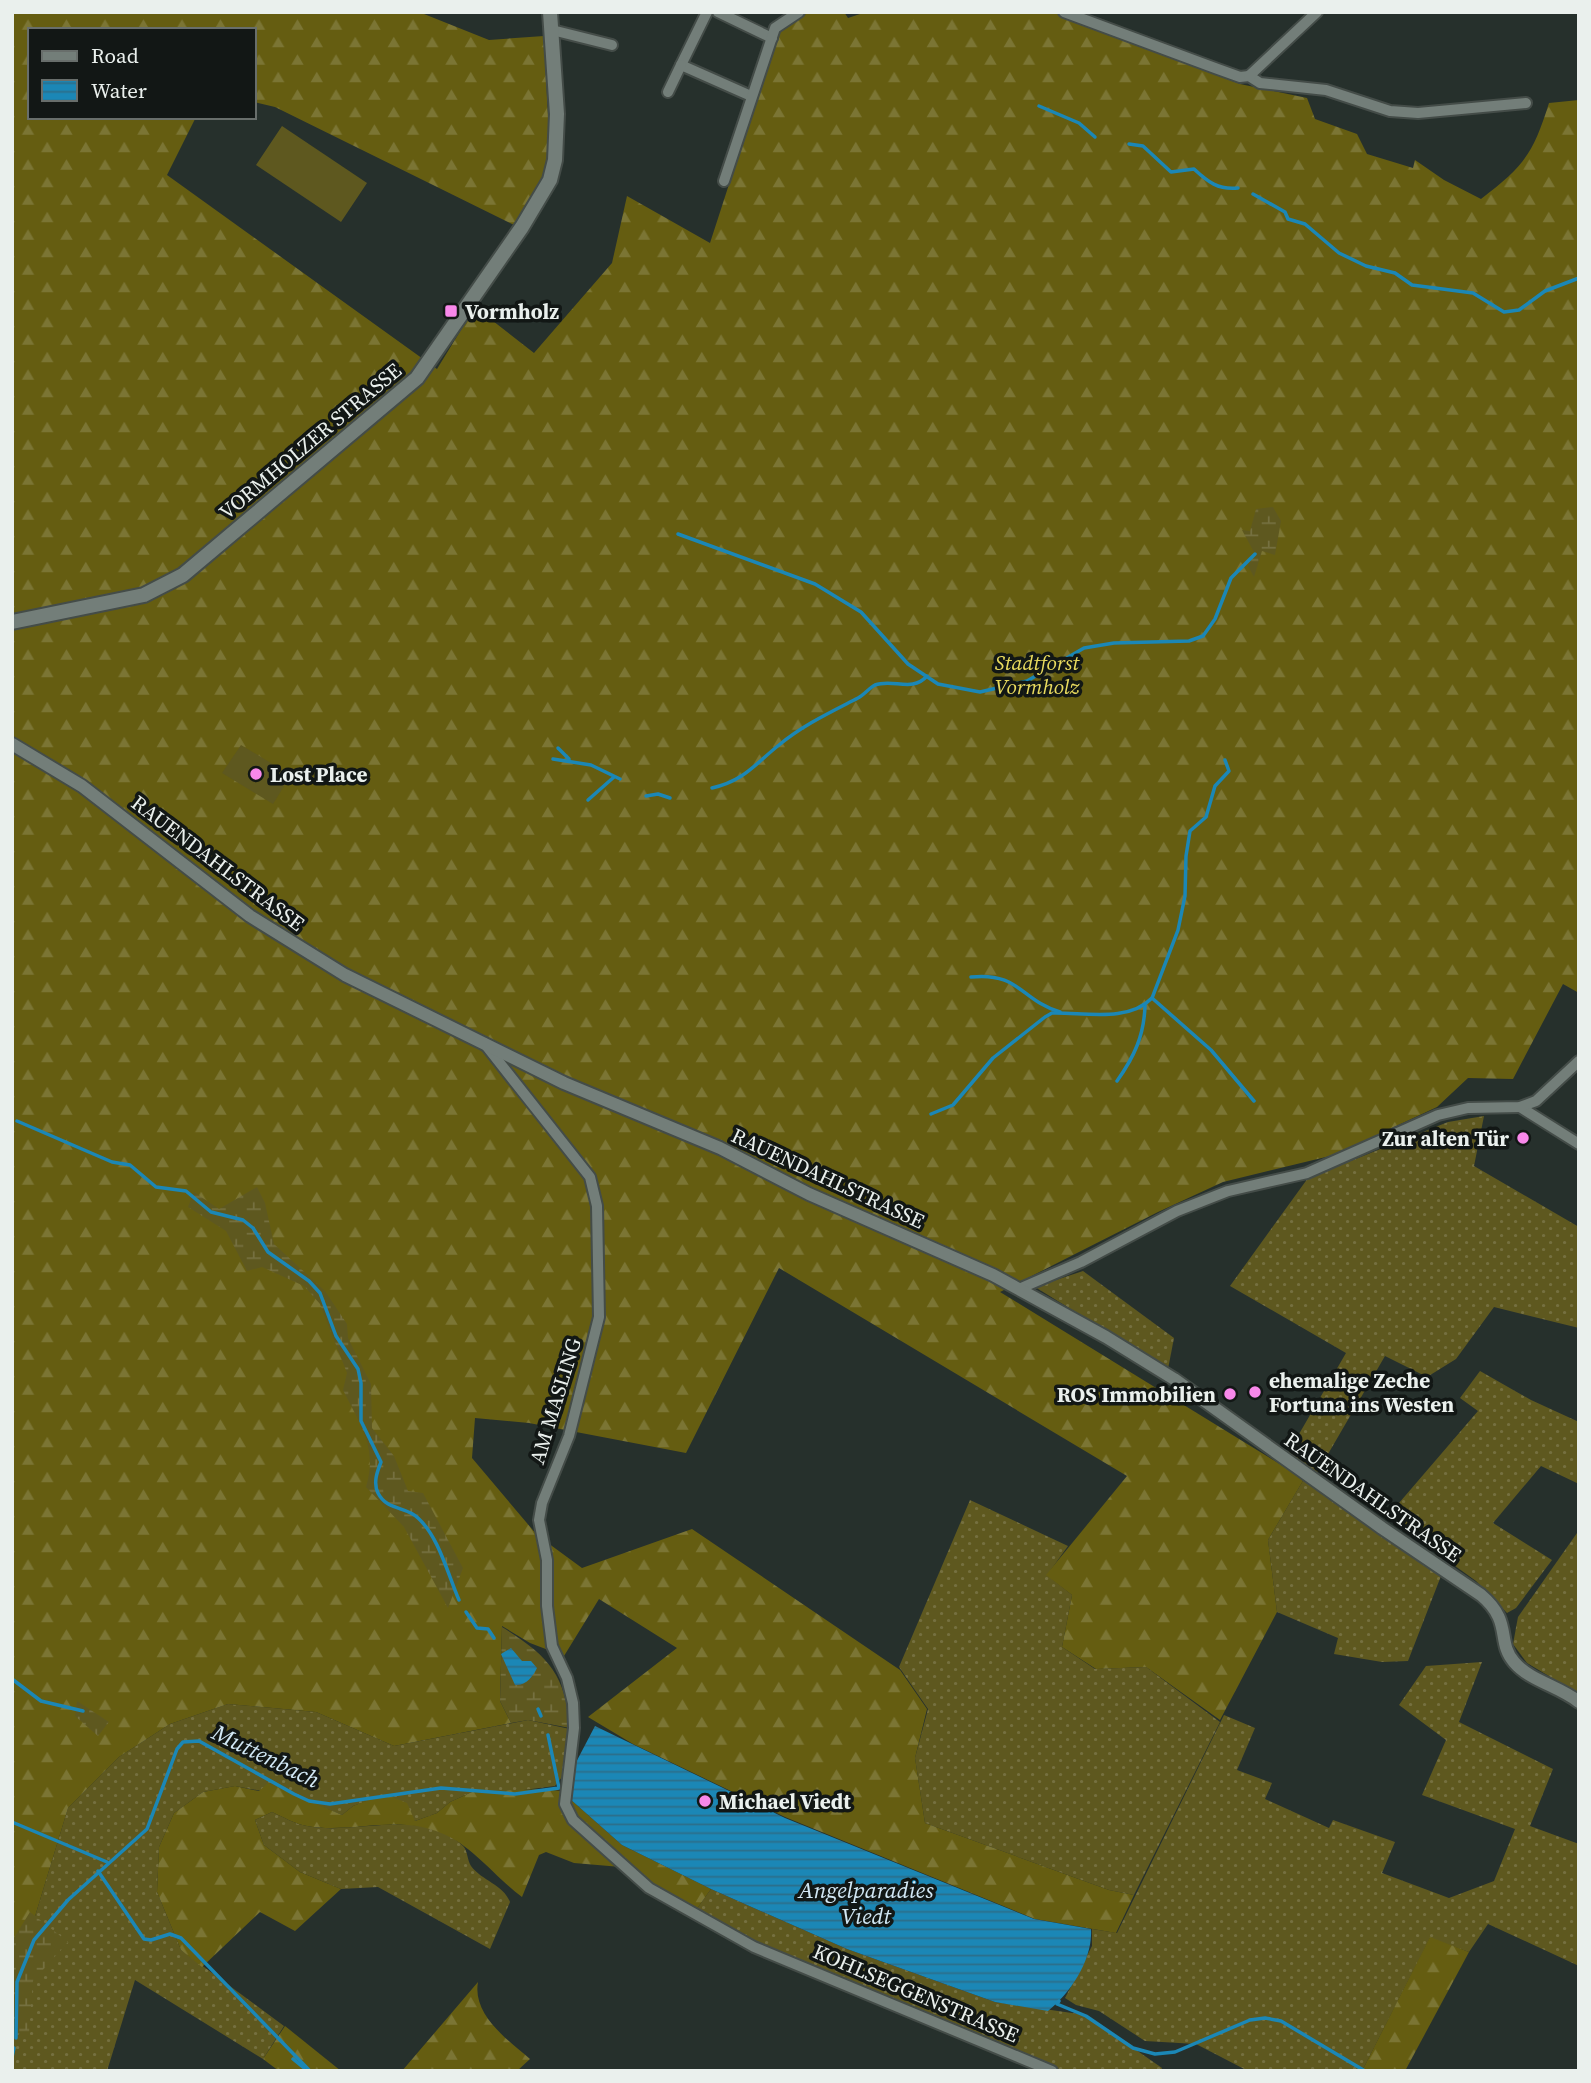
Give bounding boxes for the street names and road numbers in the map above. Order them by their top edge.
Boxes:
street label: VORMHOLZER STRASSE [213,356,407,526]
street label: RAUENDAHLSTRASSE [125,788,311,938]
street label: RAUENDAHLSTRASSE [727,1120,929,1236]
street label: AM MASLING [522,1334,588,1468]
street label: RAUENDAHLSTRASSE [1279,1425,1467,1569]
street label: KOHLSEGGENSTRASSE [809,1936,1023,2050]

